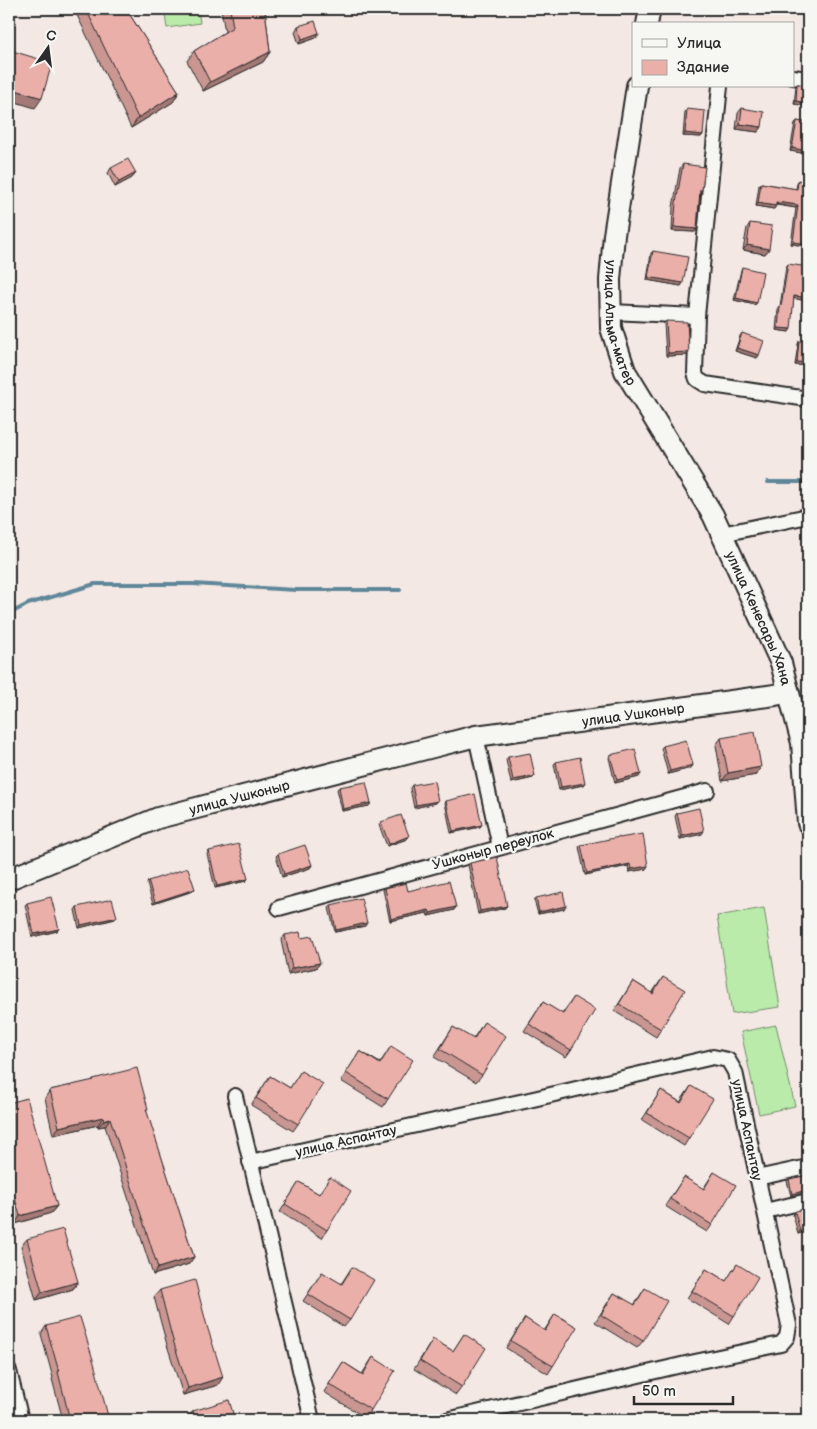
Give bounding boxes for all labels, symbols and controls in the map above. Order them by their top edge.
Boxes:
north arrow [22,22,72,72]
legend [632,22,794,88]
text: С [44,26,58,45]
text: Улица [677,34,722,53]
text: Здание [677,58,729,77]
street label: улица Альма-матер [601,259,640,388]
street label: улица Кенесары Хана [722,548,795,688]
street label: улица Ушконыр [581,699,685,730]
street label: улица Ушконыр [187,776,291,818]
street label: Ушконыр переулок [430,824,556,873]
street label: улица Аспантау [728,1078,766,1183]
street label: улица Аспантау [294,1121,399,1161]
scale bar [634,1374,733,1406]
text: 50 m [642,1382,676,1401]

